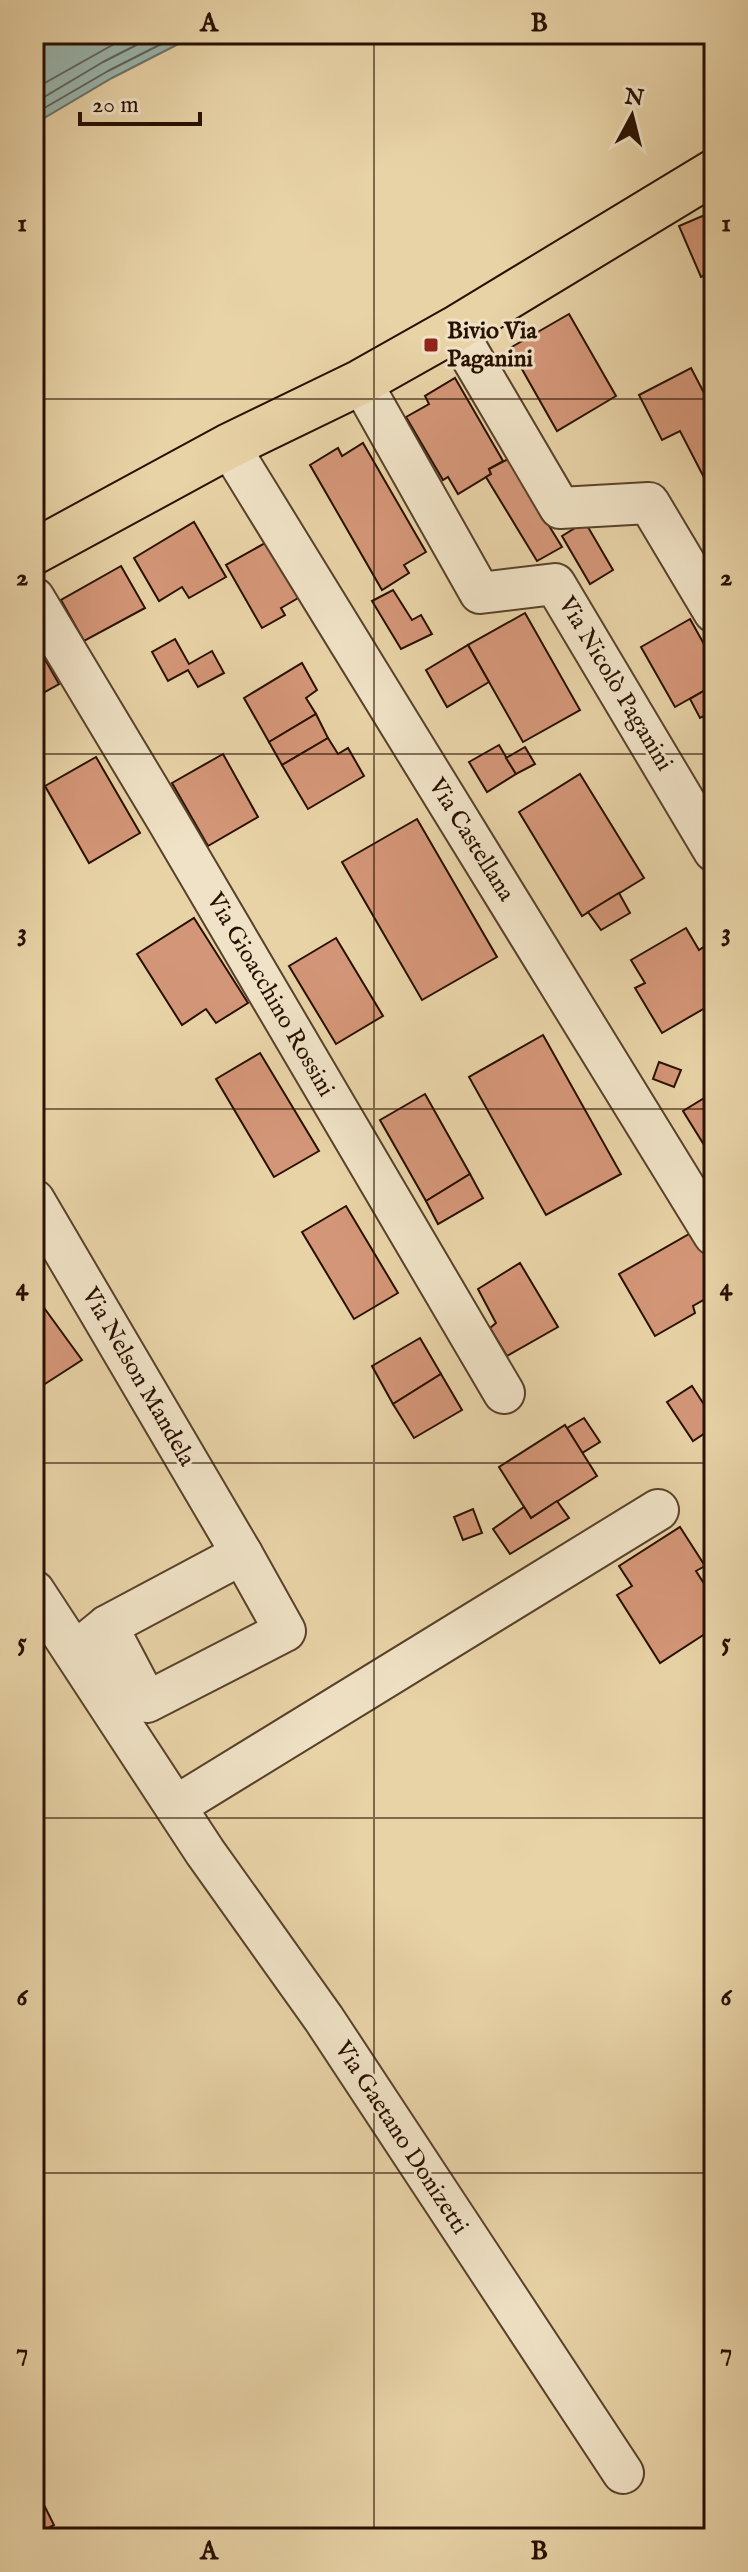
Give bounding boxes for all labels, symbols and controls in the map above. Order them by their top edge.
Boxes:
text: A [199,7,219,40]
text: B [530,7,548,40]
scale bar [80,76,200,126]
north arrow [592,76,672,156]
text: N [622,83,645,113]
text: 20 m [92,90,139,121]
text: 1 [17,207,27,240]
text: 1 [721,207,731,240]
place label: Bivio Via Paganini [447,316,537,375]
marker: Bivio Via Paganini [422,336,440,354]
text: 2 [16,561,28,594]
text: 2 [720,561,732,594]
street label: Via Nicolò Paganini [550,590,679,777]
street label: Via Castellana [420,772,521,908]
street label: Via Gioacchino Rossini [198,886,341,1103]
text: 3 [17,916,27,949]
text: 3 [721,916,731,949]
text: 4 [16,1271,30,1304]
text: 4 [720,1271,734,1304]
street label: Via Nelson Mandela [74,1281,202,1472]
text: 5 [17,1626,27,1659]
text: 5 [721,1626,731,1659]
text: 6 [17,1981,29,2014]
text: 6 [721,1981,733,2014]
street label: Via Gaetano Donizetti [326,2035,475,2240]
text: 7 [16,2336,28,2369]
text: 7 [720,2336,732,2369]
text: A [199,2535,219,2568]
text: B [530,2535,548,2568]

